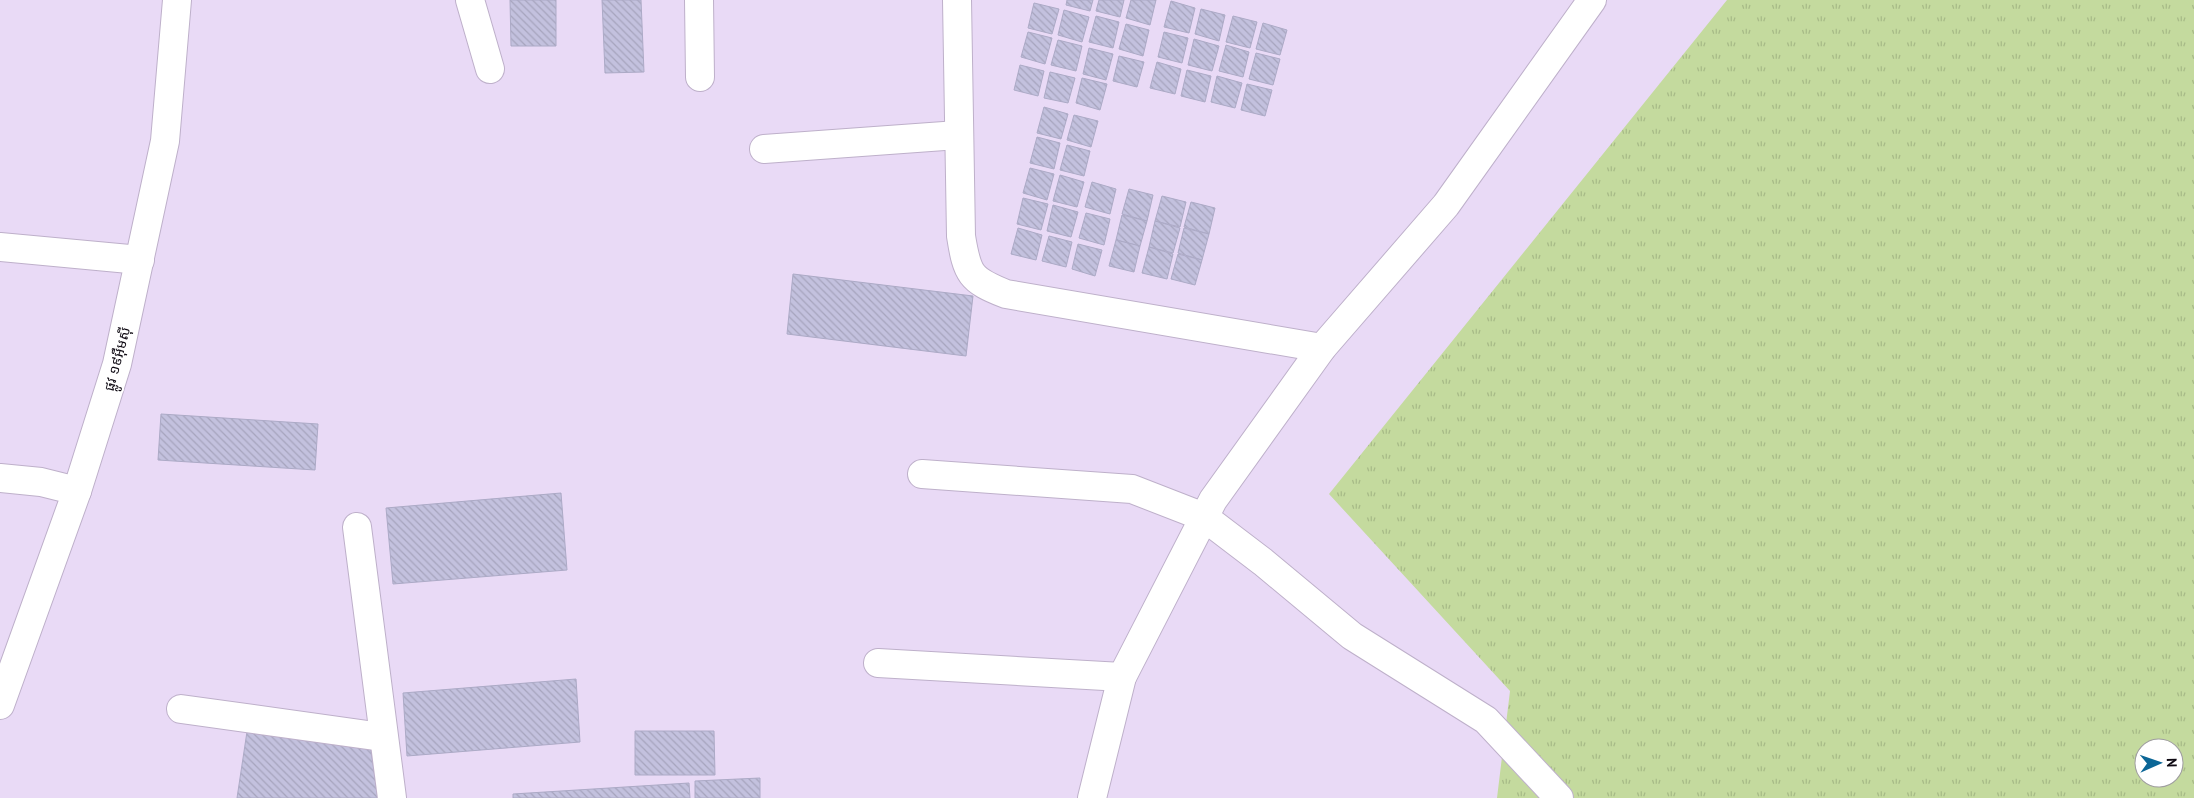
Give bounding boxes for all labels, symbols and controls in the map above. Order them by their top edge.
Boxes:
street label: ផ្លូវ ១៩អ៊ឹមស៊ី [100,325,137,394]
north arrow [2134,738,2184,788]
text: N [2163,758,2181,767]

